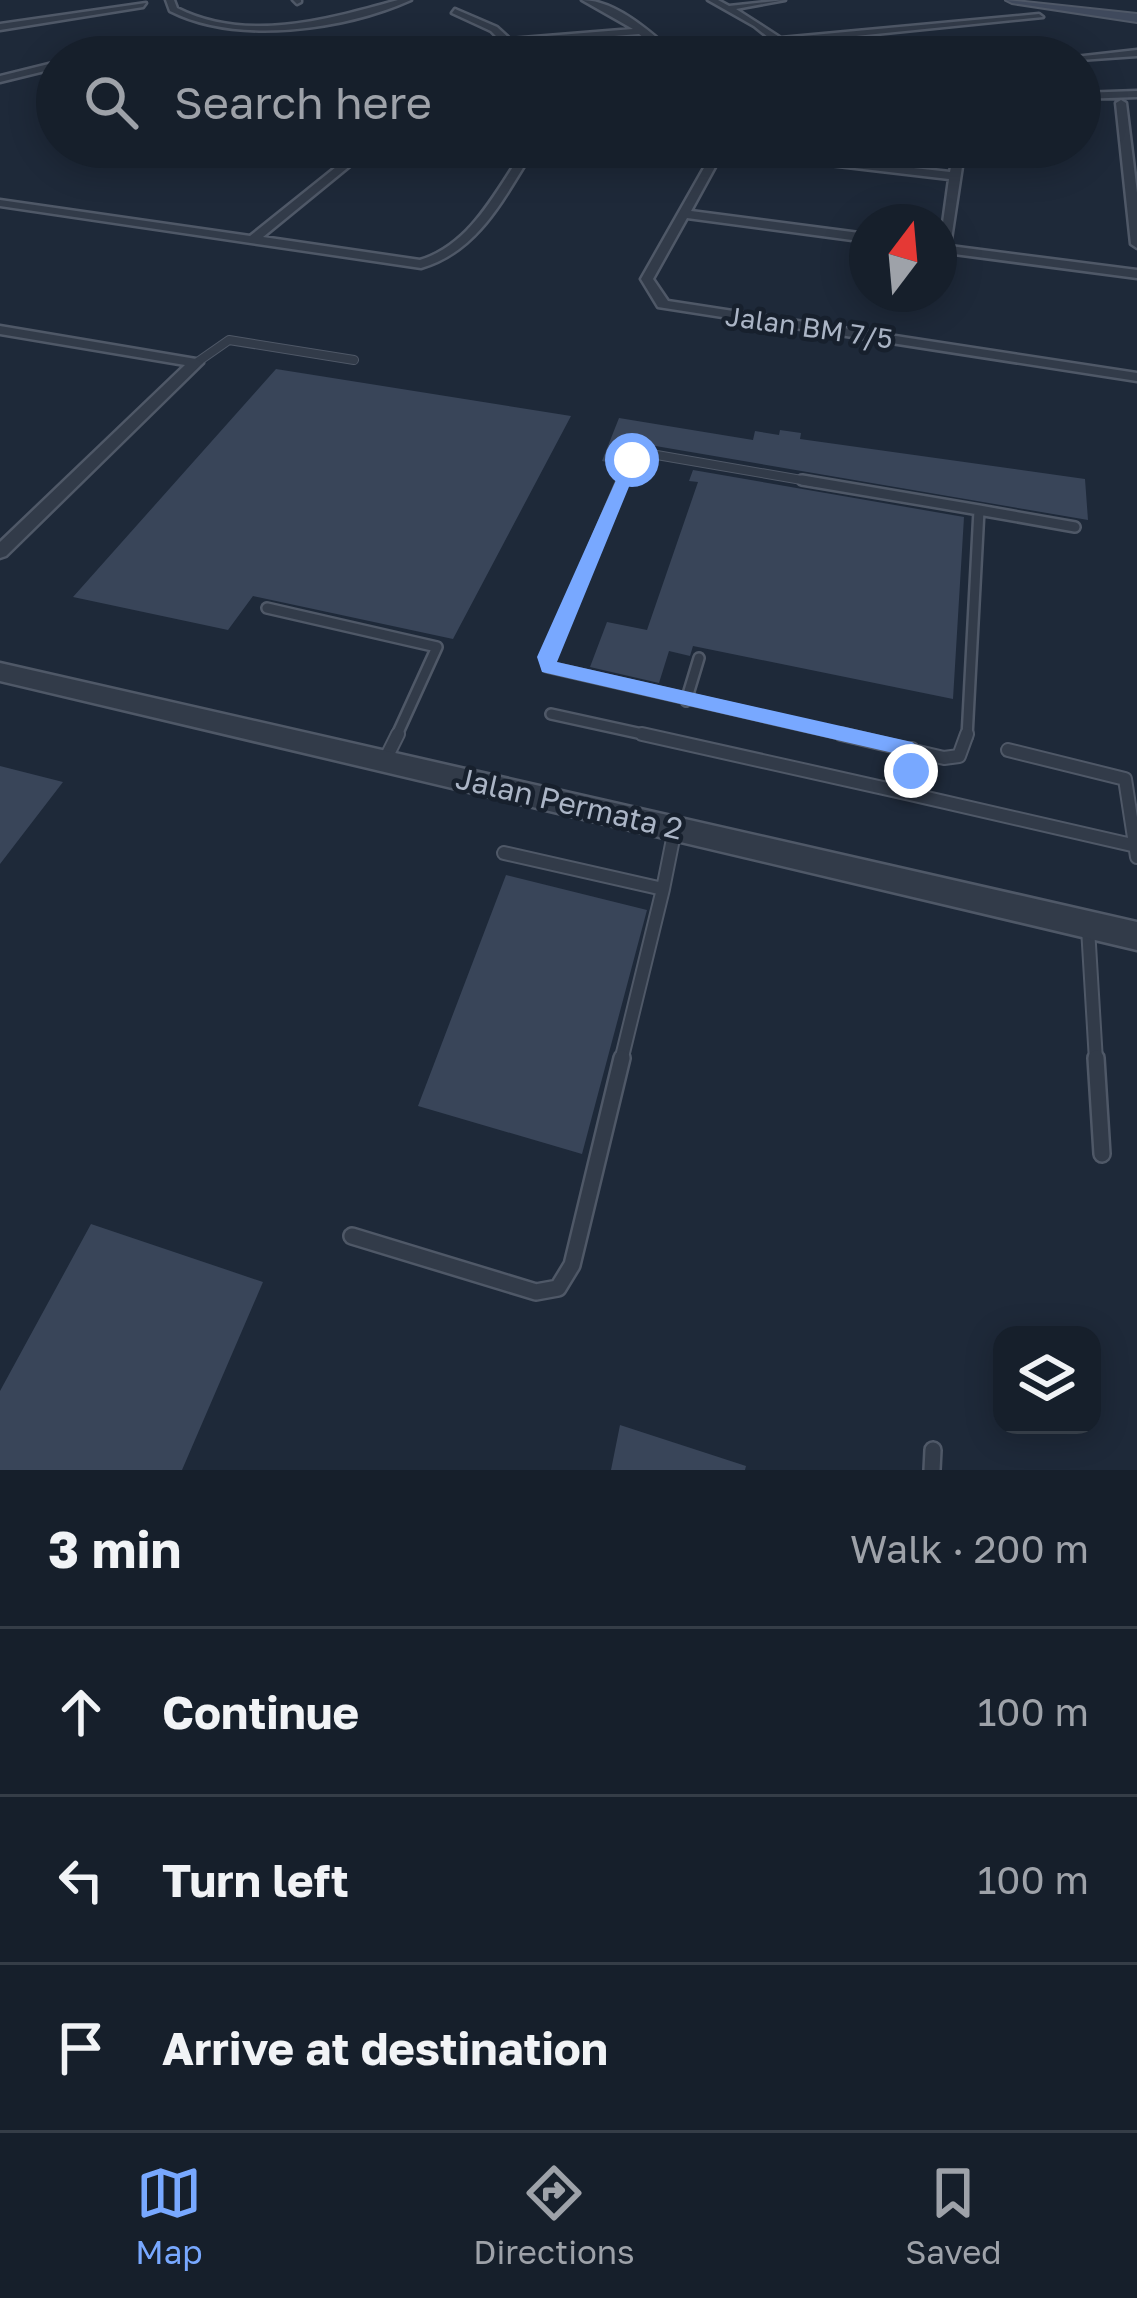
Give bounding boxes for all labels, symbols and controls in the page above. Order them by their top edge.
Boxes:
search box [36,36,1101,168]
icon: search [78,69,144,135]
text: Search here [174,75,432,129]
north arrow [849,204,957,312]
street label: Jalan BM 7/5 [723,299,895,355]
route start [605,433,659,487]
route end [884,744,938,798]
street label: Jalan Permata 2 [452,759,686,847]
map controls [993,1326,1101,1434]
button: layers [993,1326,1101,1434]
text: 3 min [48,1518,181,1579]
text: Walk · 200 m [850,1525,1089,1572]
icon: ahead [48,1679,114,1745]
text: Continue [162,1685,359,1739]
text: 100 m [977,1688,1089,1735]
icon: left [48,1847,114,1913]
text: Turn left [162,1853,349,1907]
text: 100 m [977,1856,1089,1903]
icon: arrive [48,2015,114,2081]
text: Arrive at destination [162,2021,608,2075]
tab: Map [135,2160,203,2271]
tab: Directions [473,2160,635,2271]
tab: Saved [905,2160,1002,2271]

